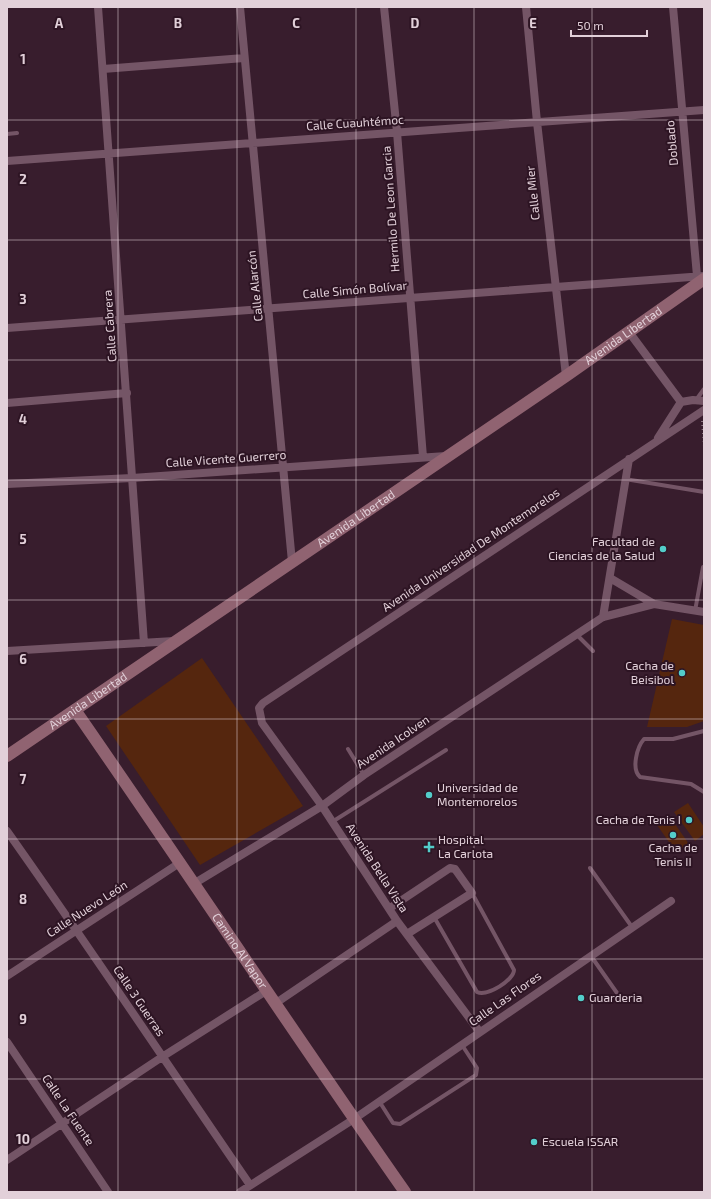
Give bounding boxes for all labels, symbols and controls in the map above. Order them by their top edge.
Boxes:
scale bar [571,12,647,38]
text: A [55,15,64,31]
text: B [174,15,182,31]
text: C [292,15,300,31]
text: D [411,15,420,31]
text: E [529,15,537,31]
text: 50 m [577,18,604,32]
text: 1 [20,51,26,67]
street label: Calle Cuauhtémoc [306,112,404,132]
street label: Doblado [662,120,680,166]
street label: Hermilo De Leon Garcia [379,146,401,272]
street label: Calle Mier [522,165,542,221]
text: 2 [19,171,27,187]
street label: Calle Alarcón [243,250,265,322]
street label: Calle Simón Bolívar [302,277,408,301]
street label: Calle Cabrera [99,289,119,363]
text: 3 [19,291,27,307]
street label: Avenida Libertad [581,303,664,367]
text: 4 [19,411,27,427]
street label: Calle Vicente Guerrero [165,447,287,469]
street label: Avenida Universidad De Montemorelos [379,484,562,614]
street label: Avenida Libertad [314,486,397,549]
text: 5 [19,531,27,547]
place label: Facultad de Ciencias de la Salud [548,534,655,562]
marker: Facultad de Ciencias de la Salud [658,544,668,554]
text: 6 [19,651,27,667]
place label: Cacha de Beisibol [625,658,674,686]
marker: Cacha de Beisibol [677,668,687,678]
street label: Avenida Libertad [46,669,129,732]
street label: Avenida Icolven [353,712,432,771]
text: 7 [20,771,27,787]
place label: Universidad de Montemorelos [437,780,518,808]
marker: Universidad de Montemorelos [424,790,434,800]
place label: Cacha de Tenis I [596,812,681,826]
marker: Cacha de Tenis I [684,815,694,825]
street label: Avenida Bella Vista [344,820,412,915]
marker: Cacha de Tenis II [668,830,678,840]
place label: Hospital La Carlota [438,832,493,860]
place label: Cacha de Tenis II [649,840,697,868]
marker: Hospital La Carlota [423,841,435,853]
street label: Calle Nuevo León [43,877,130,940]
text: 8 [19,891,27,907]
street label: Camino Al Vapor [210,910,271,991]
street label: Calle 3 Guerras [111,962,169,1038]
street label: Calle Las Flores [465,968,543,1028]
place label: Guarderia [589,990,642,1004]
marker: Guarderia [576,993,586,1003]
text: 9 [19,1011,27,1027]
street label: Calle La Fuente [40,1071,98,1148]
text: 10 [16,1131,30,1147]
place label: Escuela ISSAR [542,1134,618,1148]
marker: Escuela ISSAR [529,1137,539,1147]

